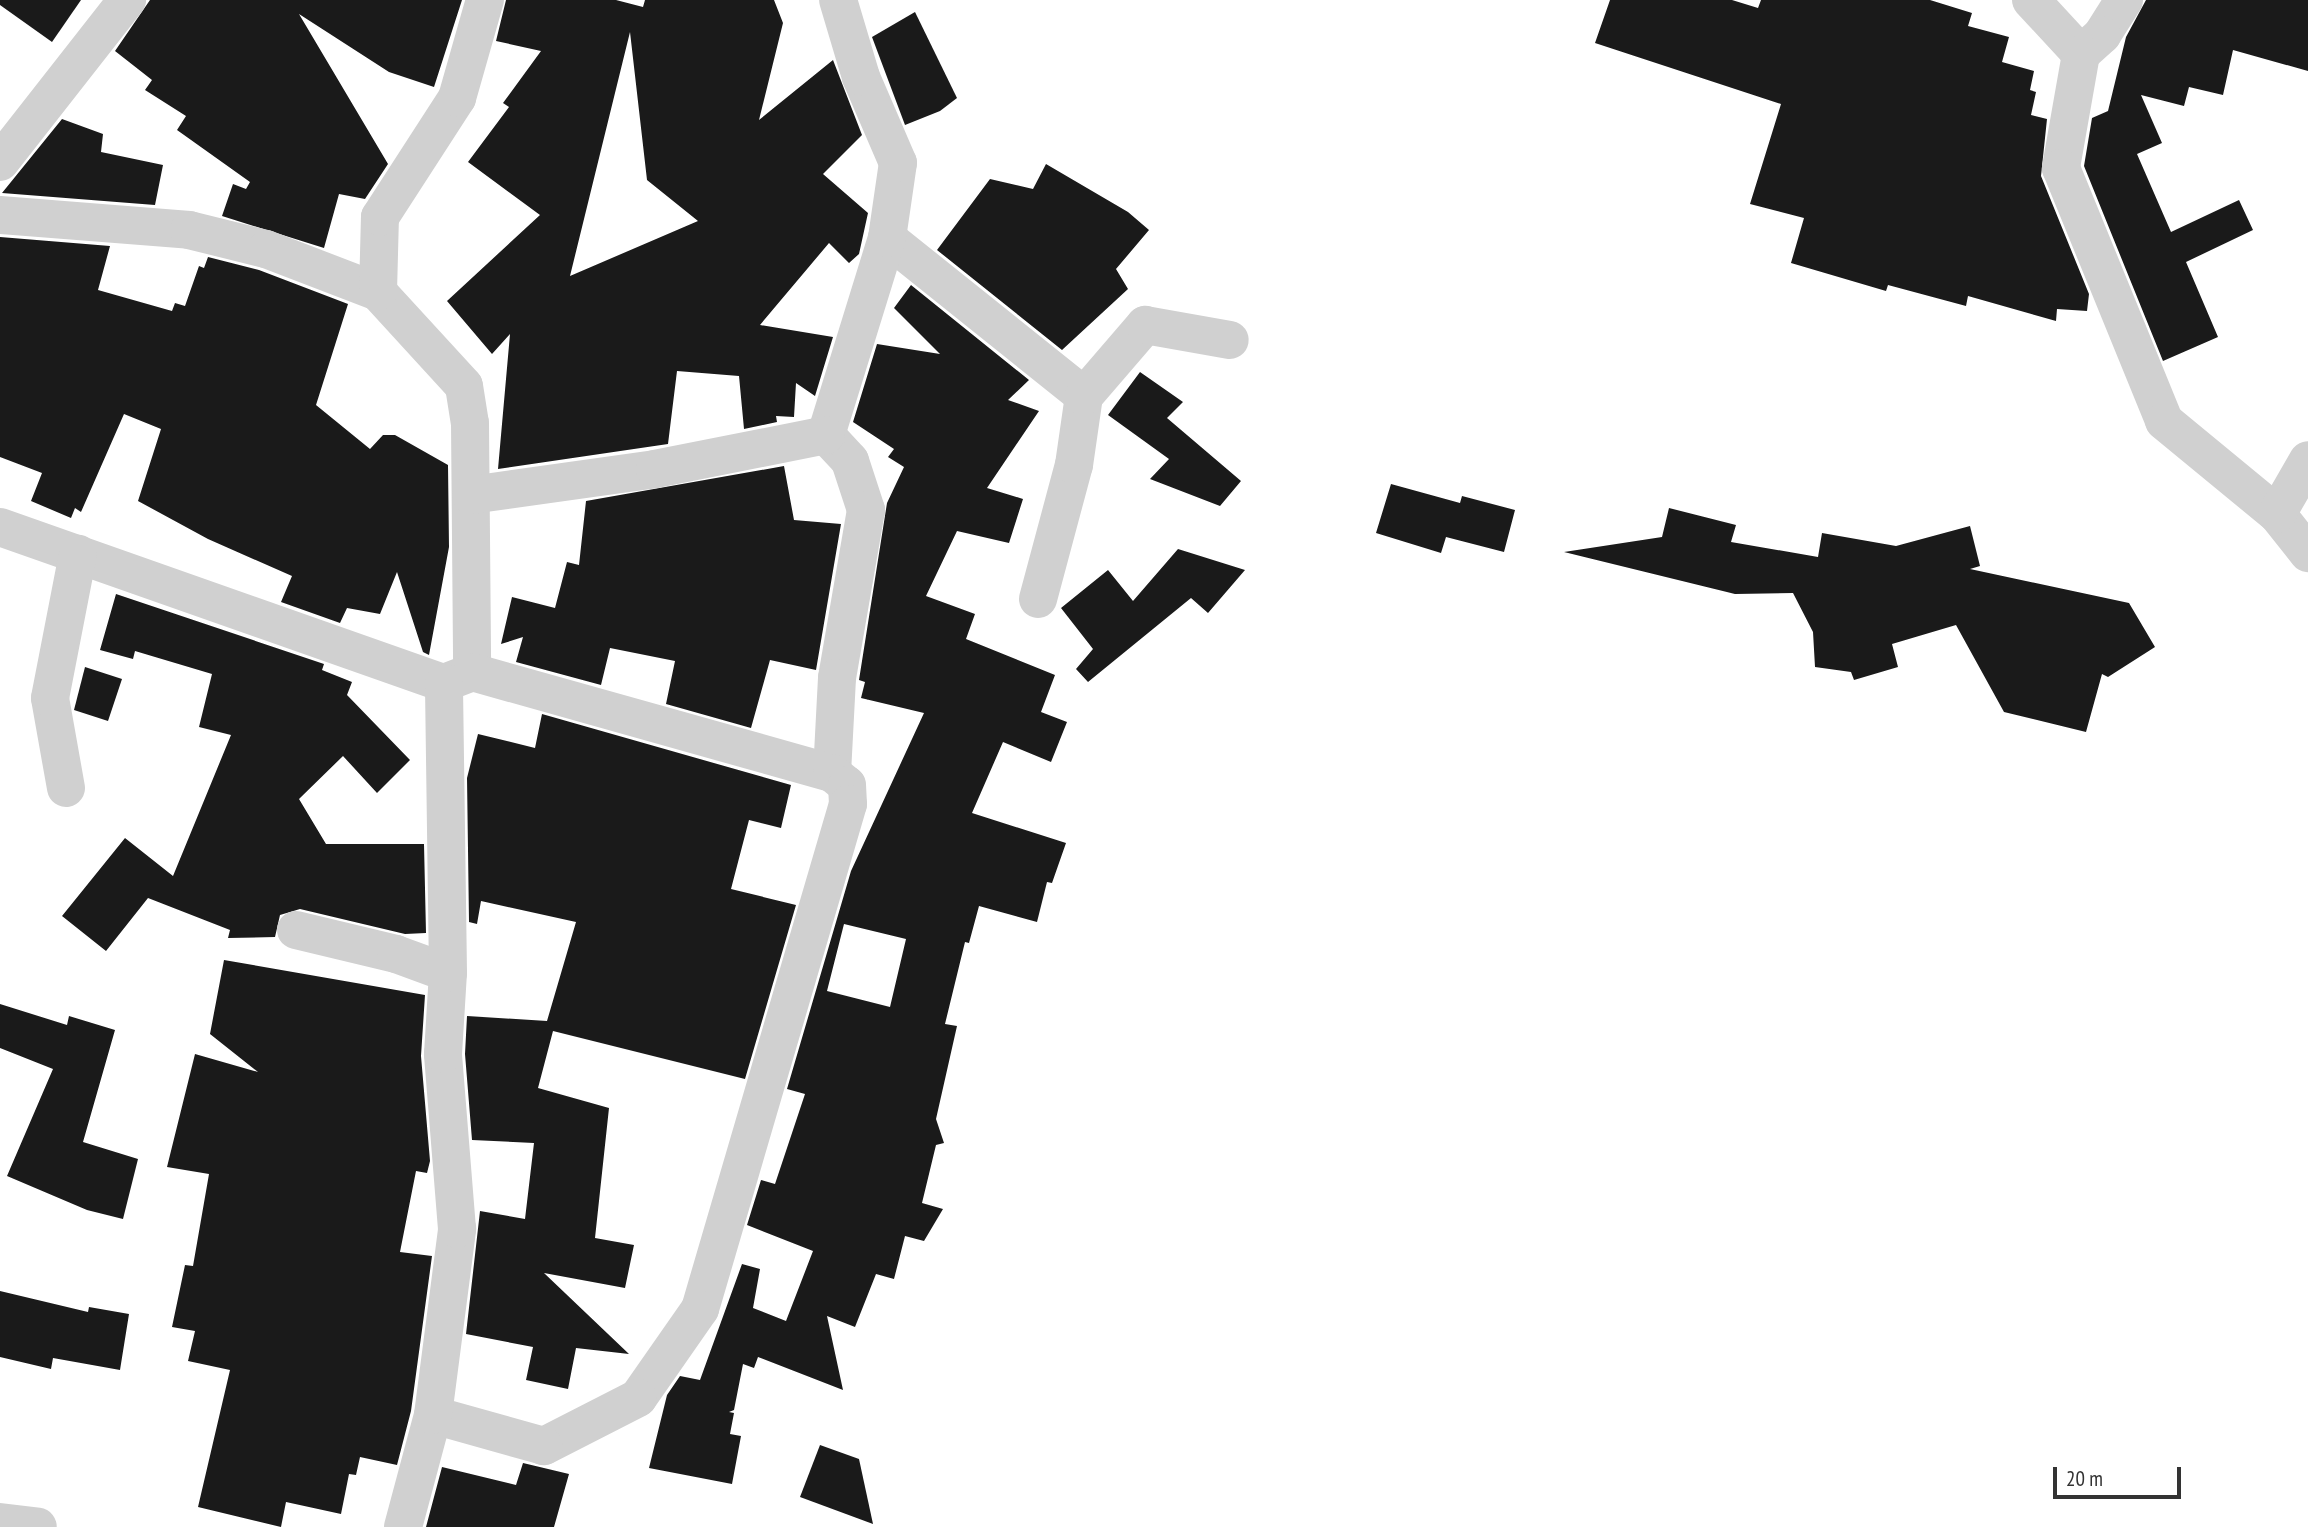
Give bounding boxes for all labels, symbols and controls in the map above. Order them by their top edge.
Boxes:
scale bar [2056,1454,2184,1498]
text: 20 m [2066,1465,2103,1492]

